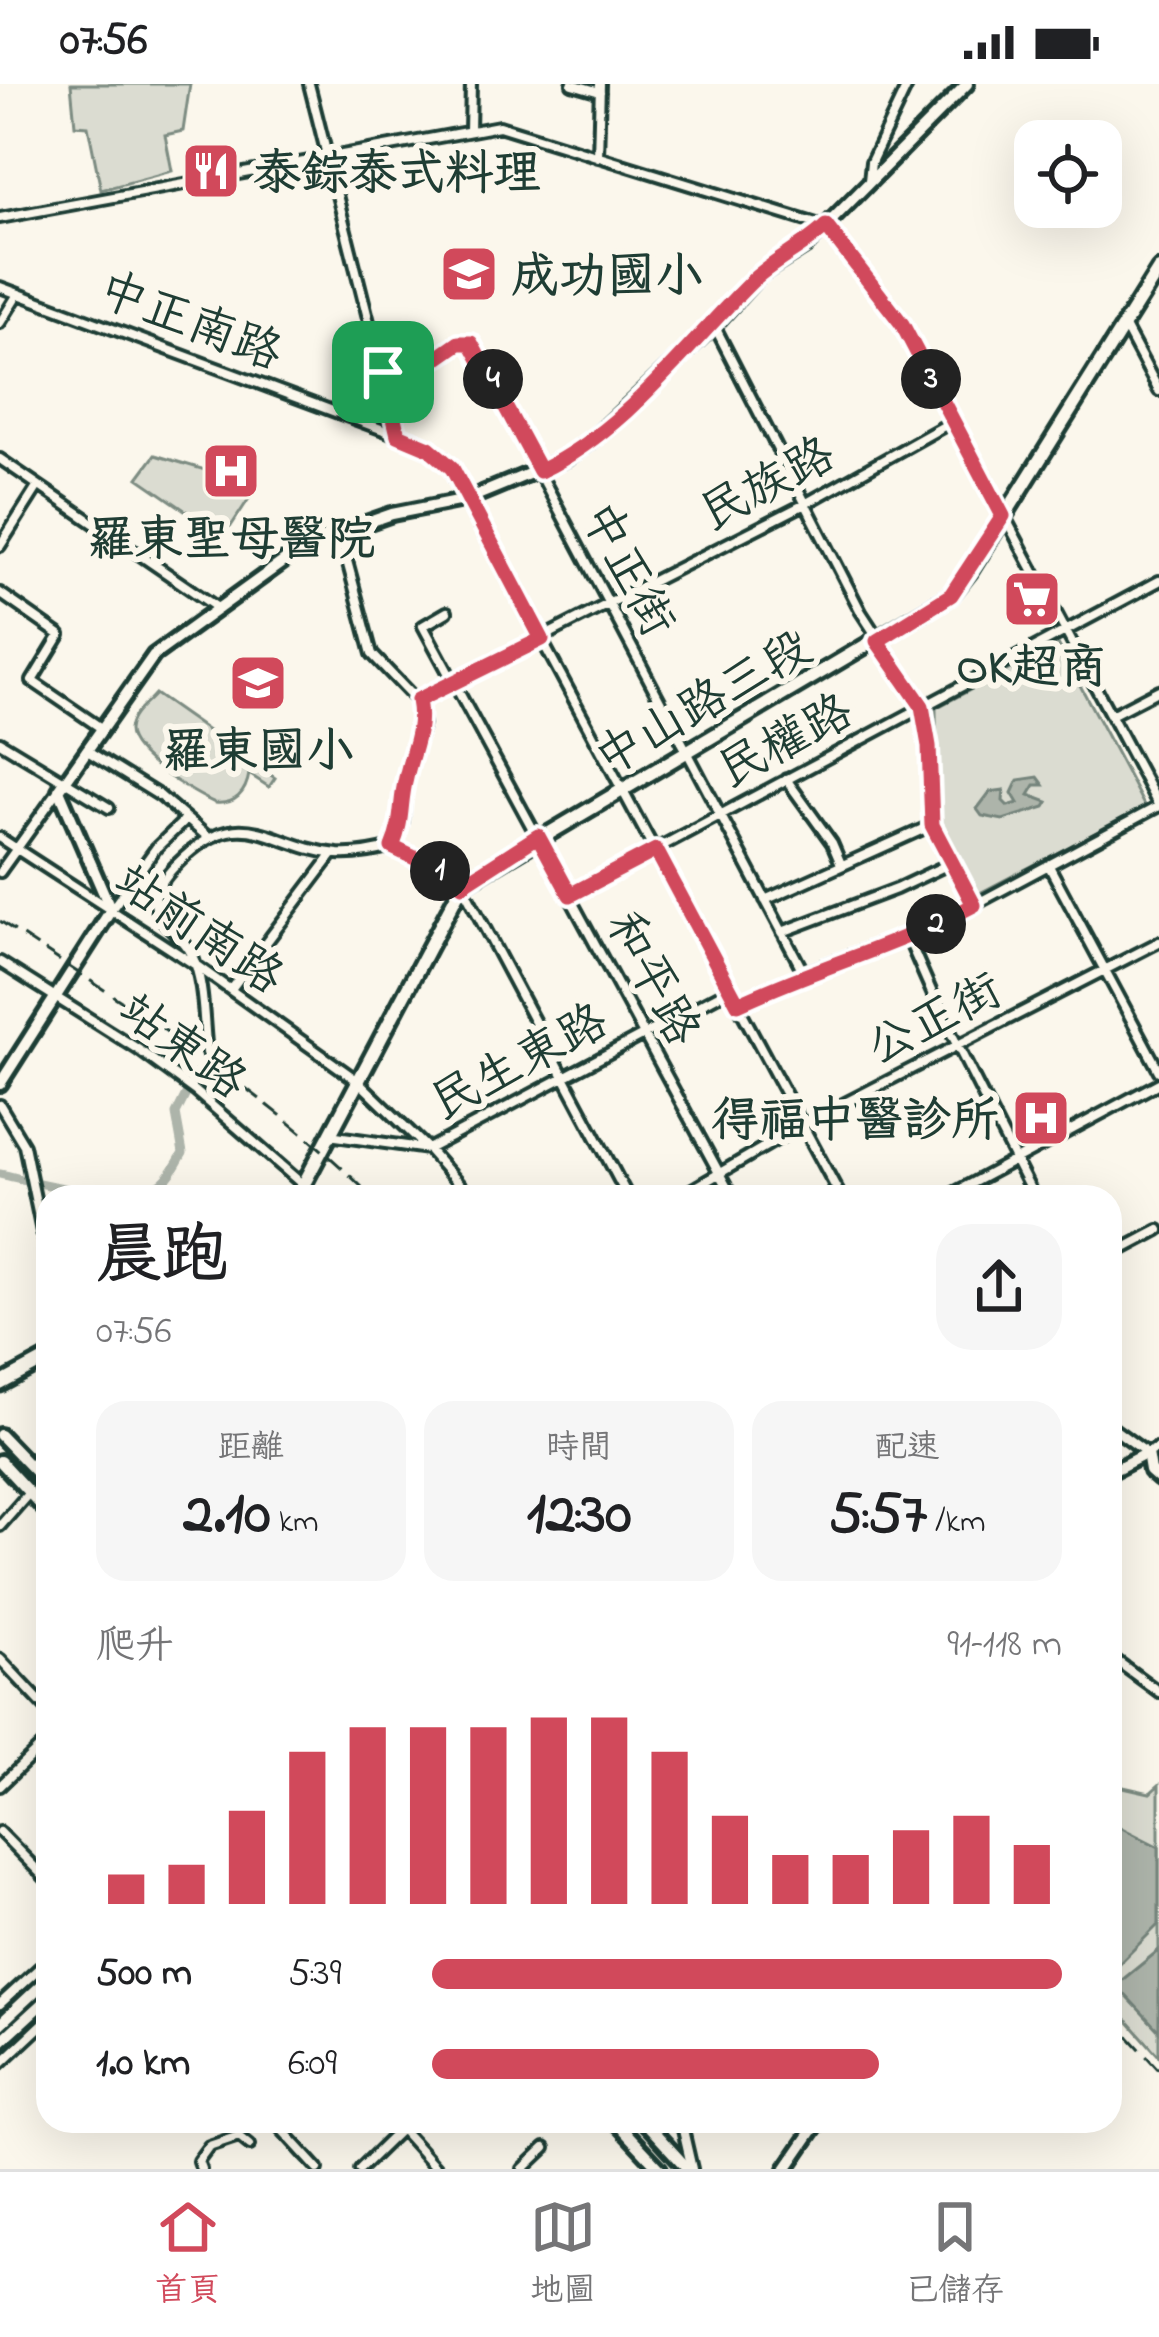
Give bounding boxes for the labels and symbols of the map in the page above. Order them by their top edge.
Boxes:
restaurant icon: 泰錝泰式料理 [180,140,242,202]
place label: 泰錝泰式料理 [253,141,541,211]
school or university icon: 成功國小 [438,243,500,305]
place label: 成功國小 [511,244,703,314]
street label: 中正南路 [87,257,291,391]
pin [332,321,434,423]
pin: 4 [463,349,523,409]
pin: 3 [901,349,961,409]
street label: 民族路 [688,422,848,551]
hospital icon: 羅東聖母醫院 [200,440,262,502]
street label: 中正街 [561,490,690,650]
place label: 羅東聖母醫院 [87,507,375,577]
supermarket icon: OK超商 [1001,568,1063,630]
street label: 中山路三段 [583,615,826,796]
place label: OK超商 [957,635,1107,705]
school or university icon: 羅東國小 [227,652,289,714]
street label: 民權路 [706,679,866,808]
place label: 羅東國小 [162,719,354,789]
pin: 1 [410,841,470,901]
street label: 站前南路 [98,848,296,1014]
pin: 2 [906,894,966,954]
street label: 和平路 [586,899,715,1059]
street label: 公正街 [855,958,1015,1085]
street label: 站東路 [102,977,260,1119]
street label: 民生東路 [419,988,622,1140]
hospital icon: 得福中醫診所 [1010,1087,1072,1149]
place label: 得福中醫診所 [711,1088,999,1158]

